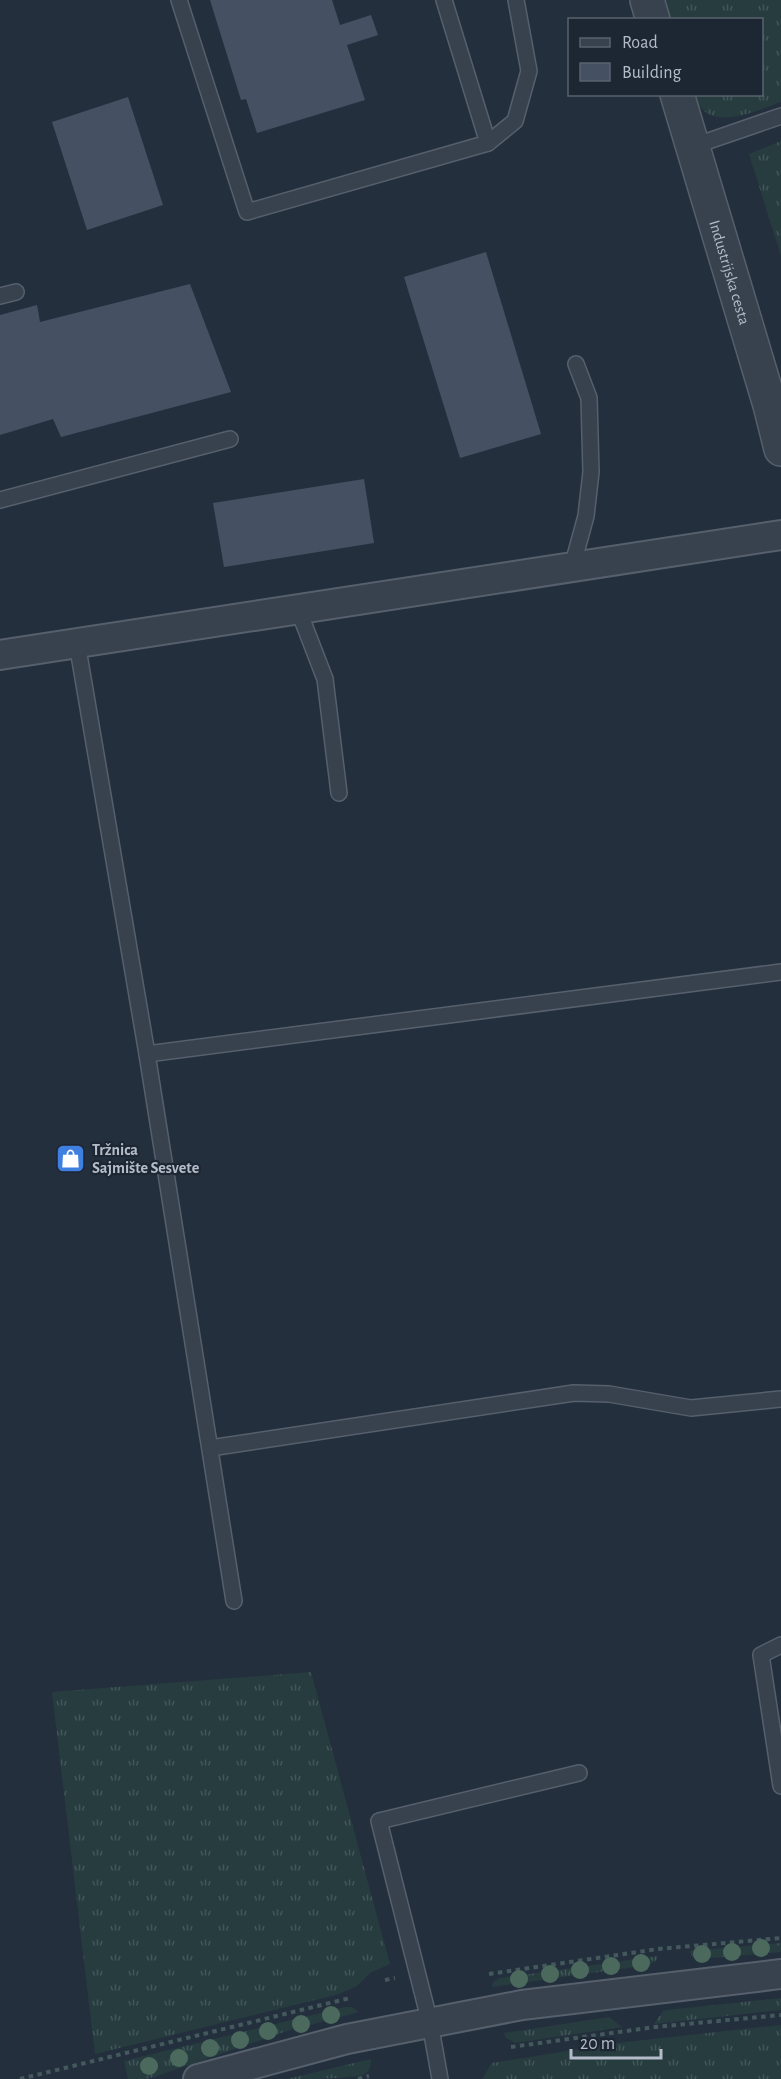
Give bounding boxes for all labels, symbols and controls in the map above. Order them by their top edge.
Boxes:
legend [568,18,763,96]
text: Road [622,34,658,52]
text: Building [622,64,682,82]
street label: Industrijska cesta [706,218,752,327]
shop icon: Tržnica Sajmište Sesvete [55,1142,87,1174]
place label: Tržnica Sajmište Sesvete [92,1142,200,1177]
scale bar [571,2022,661,2060]
text: 20 m [580,2035,615,2053]

